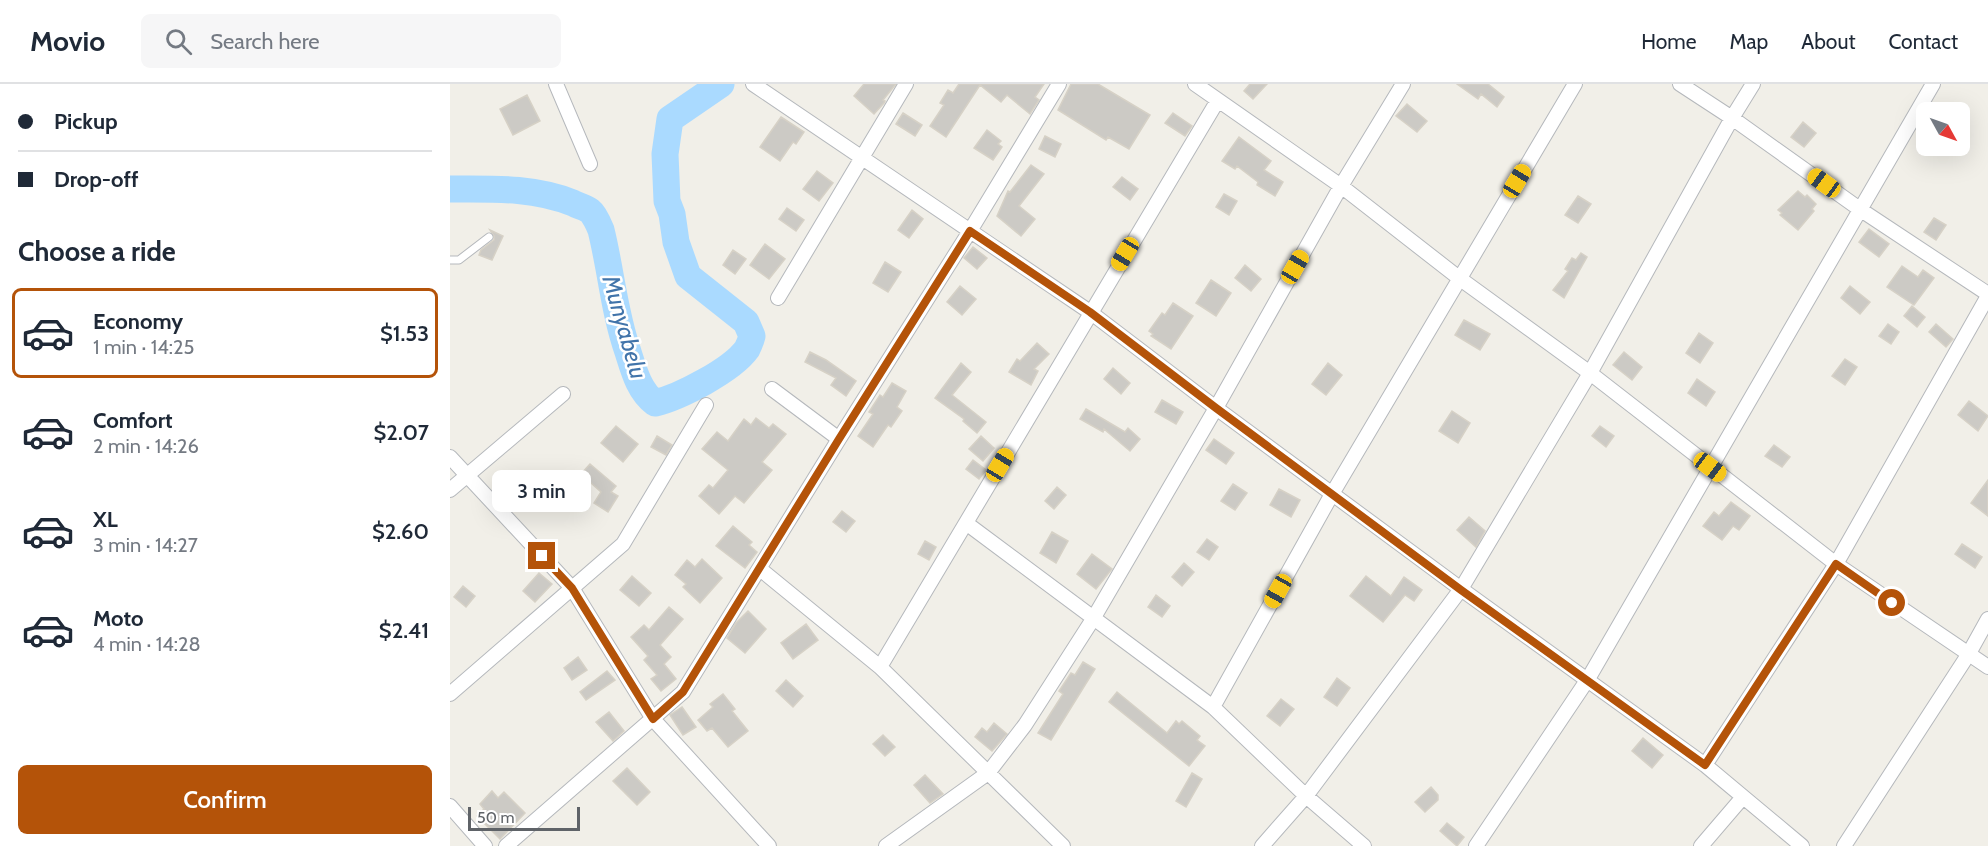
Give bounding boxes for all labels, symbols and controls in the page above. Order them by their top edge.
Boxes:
search box [141,14,561,68]
text: Movio [30,24,105,58]
icon: search [162,25,195,58]
text: Search here [210,28,320,55]
text: Home [1641,29,1697,54]
text: Map [1730,29,1768,54]
text: About [1801,29,1855,54]
text: Contact [1888,29,1958,54]
north arrow [1916,102,1970,156]
map controls [1916,102,1970,156]
text: Pickup [54,108,118,135]
car [1500,161,1534,201]
car [1804,165,1844,201]
text: Drop-off [54,166,138,193]
car [1108,234,1142,274]
text: Choose a ride [18,235,176,268]
car [1278,247,1312,287]
water label: Munyabelu [596,271,654,382]
icon: car [21,306,75,360]
text: Economy [93,308,183,335]
text: $1.53 [380,320,429,347]
text: 1 min · 14:25 [93,335,194,359]
icon: car [21,405,75,459]
text: Comfort [93,407,172,434]
text: $2.07 [374,419,429,446]
text: 2 min · 14:26 [93,434,199,458]
car [983,445,1017,485]
car [1690,449,1730,485]
callout: 3 min [492,469,592,511]
text: 3 min [517,479,566,503]
icon: car [21,504,75,558]
text: XL [93,506,118,533]
text: $2.60 [372,518,429,545]
text: 3 min · 14:27 [93,533,198,557]
route end [528,542,555,569]
car [1261,571,1295,611]
route start [1878,589,1905,616]
icon: car [21,603,75,657]
text: Moto [93,605,144,632]
text: $2.41 [379,617,429,644]
text: 4 min · 14:28 [93,632,201,656]
button: Confirm [18,765,432,834]
scale bar [468,804,580,832]
text: 50 m [477,808,514,827]

